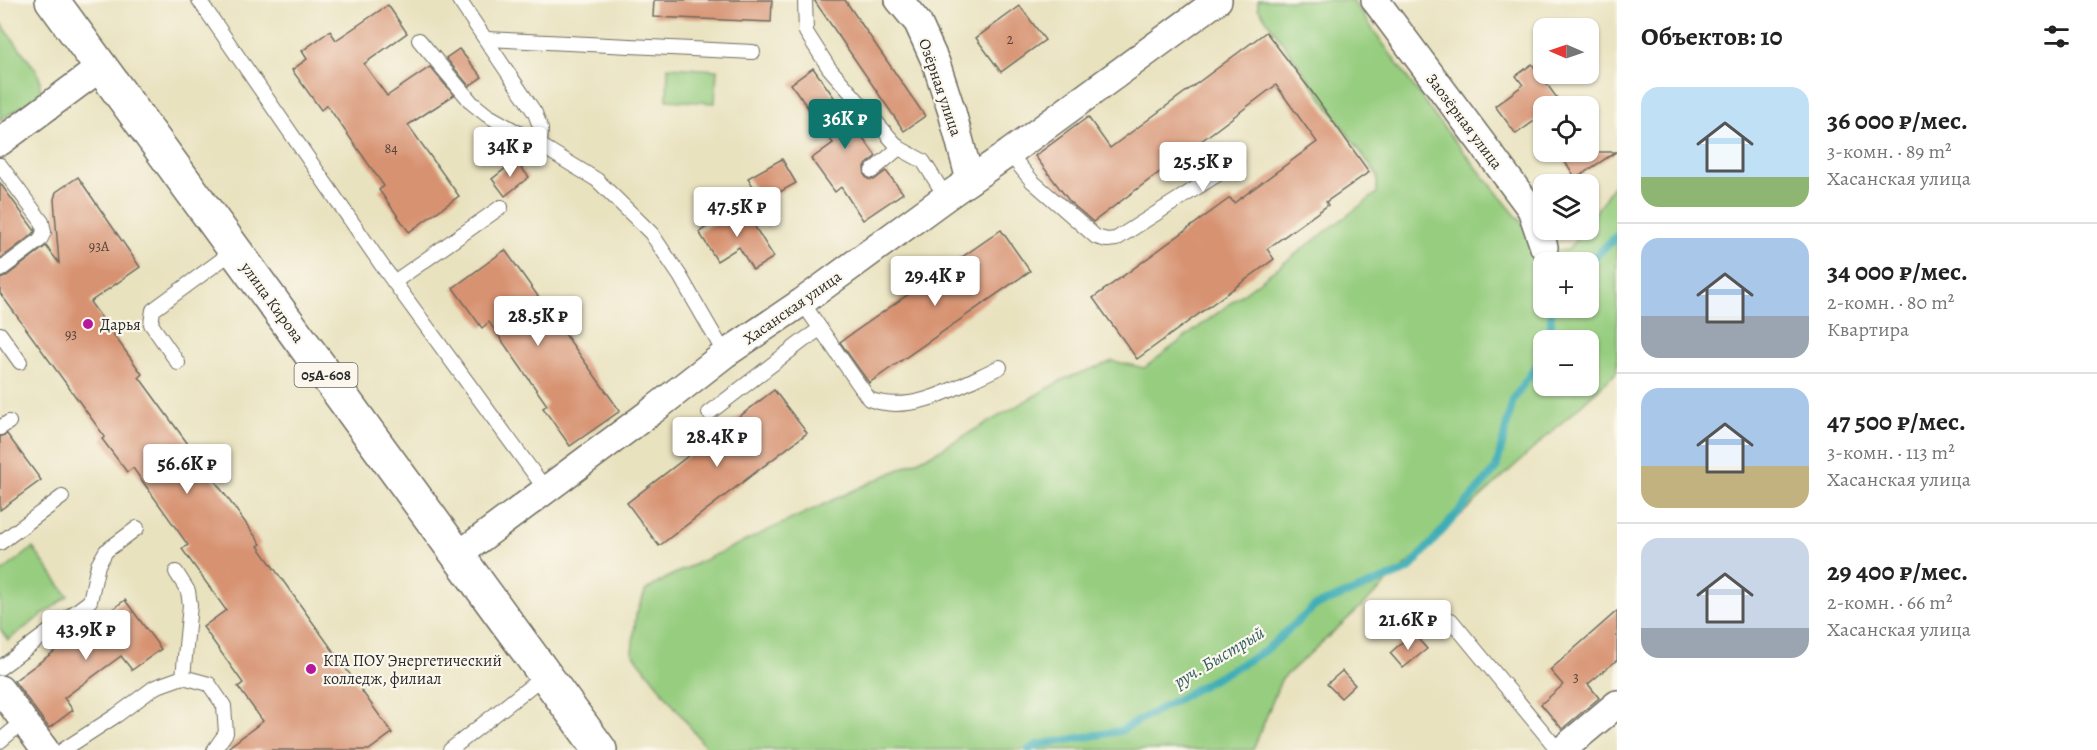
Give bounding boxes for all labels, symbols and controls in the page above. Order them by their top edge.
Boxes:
north arrow [1533,18,1599,84]
map controls [1533,18,1599,396]
text: Объектов: 10 [1641,19,1783,54]
icon: filters [2040,20,2073,53]
house number: 2 [1007,30,1014,49]
street label: Озёрная улица [913,35,967,140]
street label: Заозёрная улица [1421,69,1508,175]
button: locate [1533,96,1599,162]
pin: 36K ₽ [803,99,887,150]
text: 36 000 ₽/мес. [1827,103,1968,138]
text: 36K ₽ [823,105,867,132]
icon: home [1689,111,1761,183]
pin: 34K ₽ [468,127,552,178]
text: 34K ₽ [488,133,532,160]
text: 3-комн. · 89 m² [1827,138,1952,165]
house number: 84 [384,139,398,158]
pin: 25.5K ₽ [1148,142,1258,193]
text: 25.5K ₽ [1173,148,1233,175]
text: Хасанская улица [1827,165,1971,192]
button: layers [1533,174,1599,240]
pin: 47.5K ₽ [682,187,792,238]
text: 47.5K ₽ [708,193,766,220]
house number: 93А [89,237,110,256]
button: + [1533,252,1599,318]
text: 34 000 ₽/мес. [1827,254,1968,289]
pin: 29.4K ₽ [880,256,990,307]
street label: улица Кирова [235,257,309,348]
text: 29.4K ₽ [905,262,965,289]
icon: home [1689,262,1761,334]
street label: Хасанская улица [739,265,847,350]
text: 2-комн. · 80 m² [1827,289,1954,316]
pin: 28.5K ₽ [483,296,593,347]
text: 28.5K ₽ [508,302,568,329]
place label: Дарья [100,314,141,336]
text: Квартира [1827,316,1909,343]
marker: Дарья [81,317,95,331]
house number: 93 [65,325,77,344]
button: − [1533,330,1599,396]
road number: 05А-608 [294,363,358,387]
text: 47 500 ₽/мес. [1827,404,1966,439]
icon: home [1689,412,1761,484]
pin: 28.4K ₽ [662,417,772,468]
text: 28.4K ₽ [687,423,747,450]
text: 3-комн. · 113 m² [1827,439,1955,466]
pin: 56.6K ₽ [132,444,242,495]
text: 56.6K ₽ [157,450,217,477]
text: Хасанская улица [1827,466,1971,493]
text: 29 400 ₽/мес. [1827,554,1968,589]
icon: home [1689,562,1761,634]
text: 2-комн. · 66 m² [1827,589,1952,616]
pin: 21.6K ₽ [1353,600,1463,651]
text: 21.6K ₽ [1379,606,1437,633]
pin: 43.9K ₽ [31,610,141,661]
text: 43.9K ₽ [56,616,116,643]
text: Хасанская улица [1827,616,1971,643]
water label: руч. Быстрый [1168,621,1269,694]
place label: КГА ПОУ Энергетический колледж, филиал [323,650,502,690]
marker: КГА ПОУ Энергетический колледж, филиал [304,662,318,676]
house number: 3 [1573,668,1579,687]

